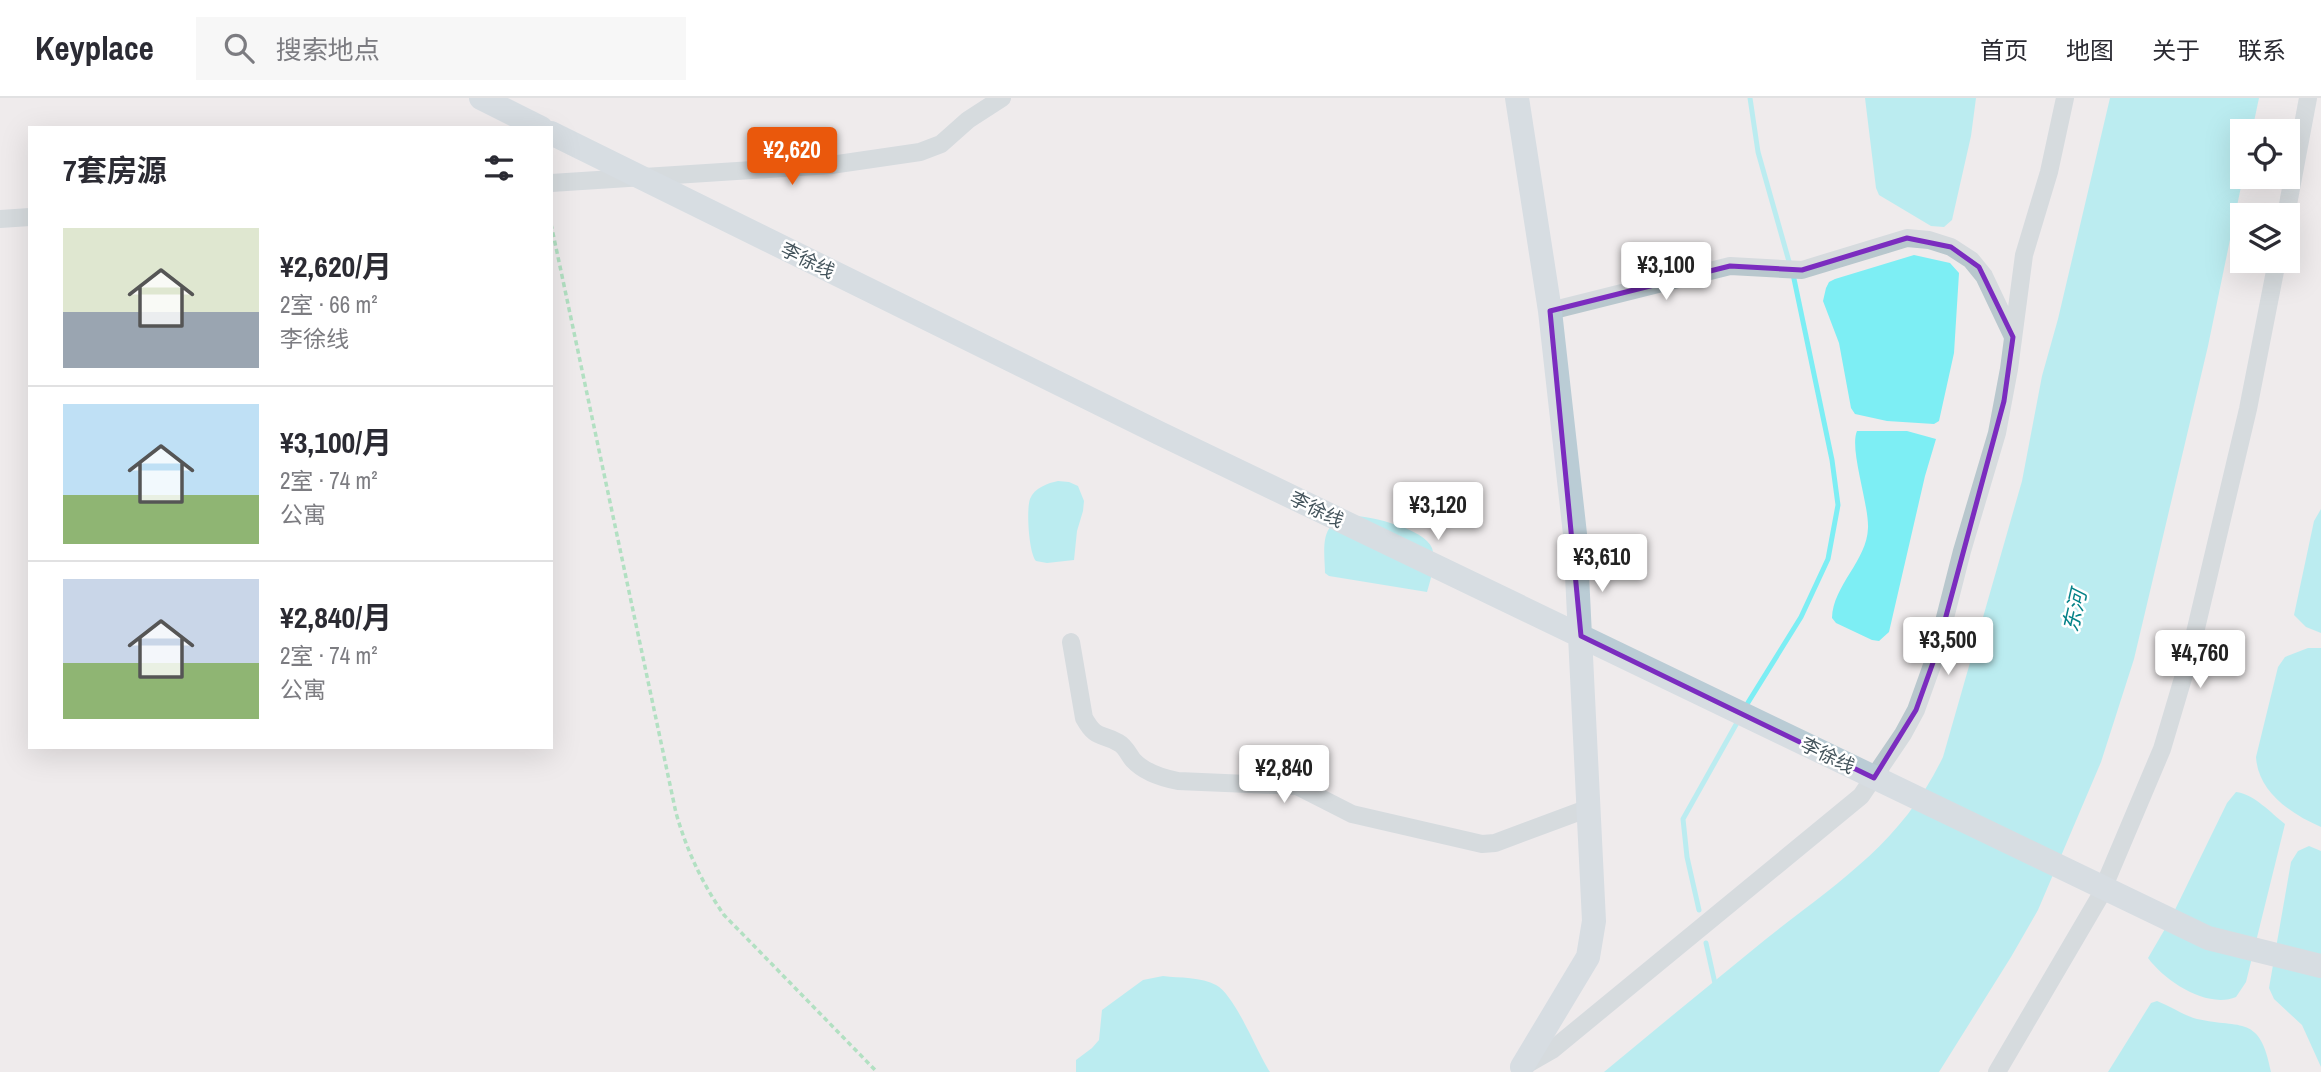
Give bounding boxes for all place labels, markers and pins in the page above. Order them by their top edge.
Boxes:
pin: ¥2,620 [735,127,849,187]
pin: ¥3,100 [1609,242,1723,302]
pin: ¥3,120 [1381,482,1495,542]
pin: ¥3,610 [1545,534,1659,594]
pin: ¥3,500 [1891,618,2005,677]
pin: ¥4,760 [2143,630,2257,690]
pin: ¥2,840 [1227,746,1341,805]

